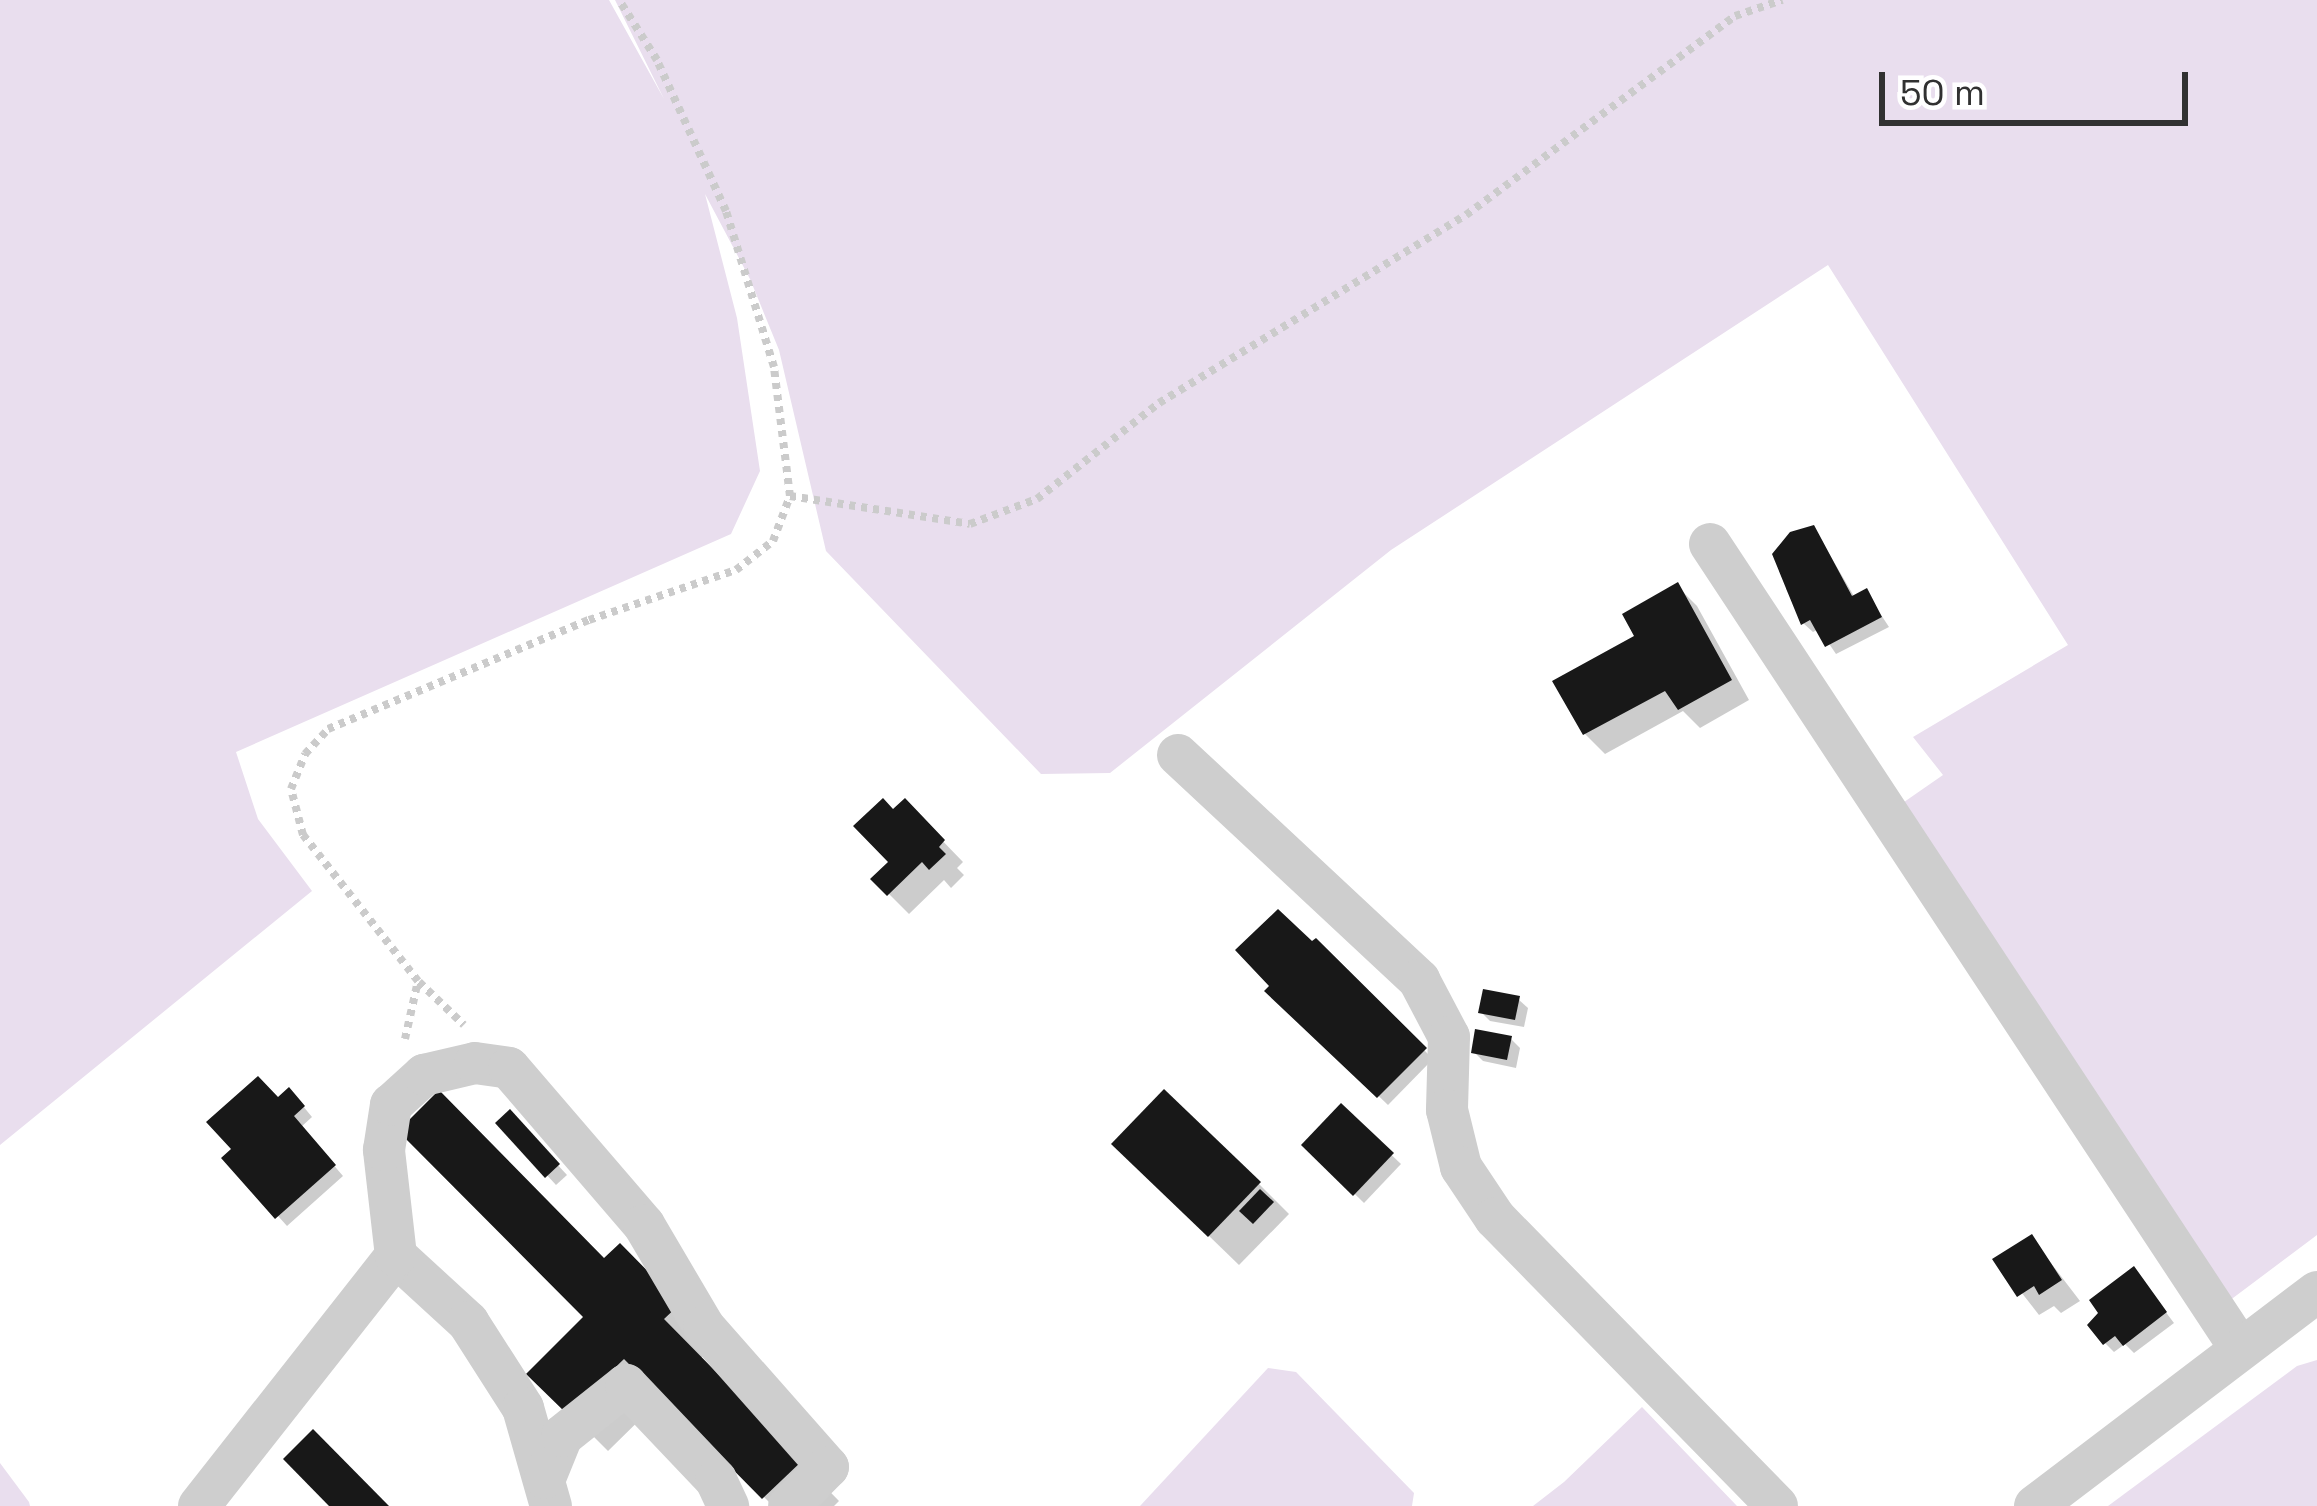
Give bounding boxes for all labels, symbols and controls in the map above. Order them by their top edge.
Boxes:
scale bar [1885,48,2194,122]
text: 50 m [1900,70,1985,116]

